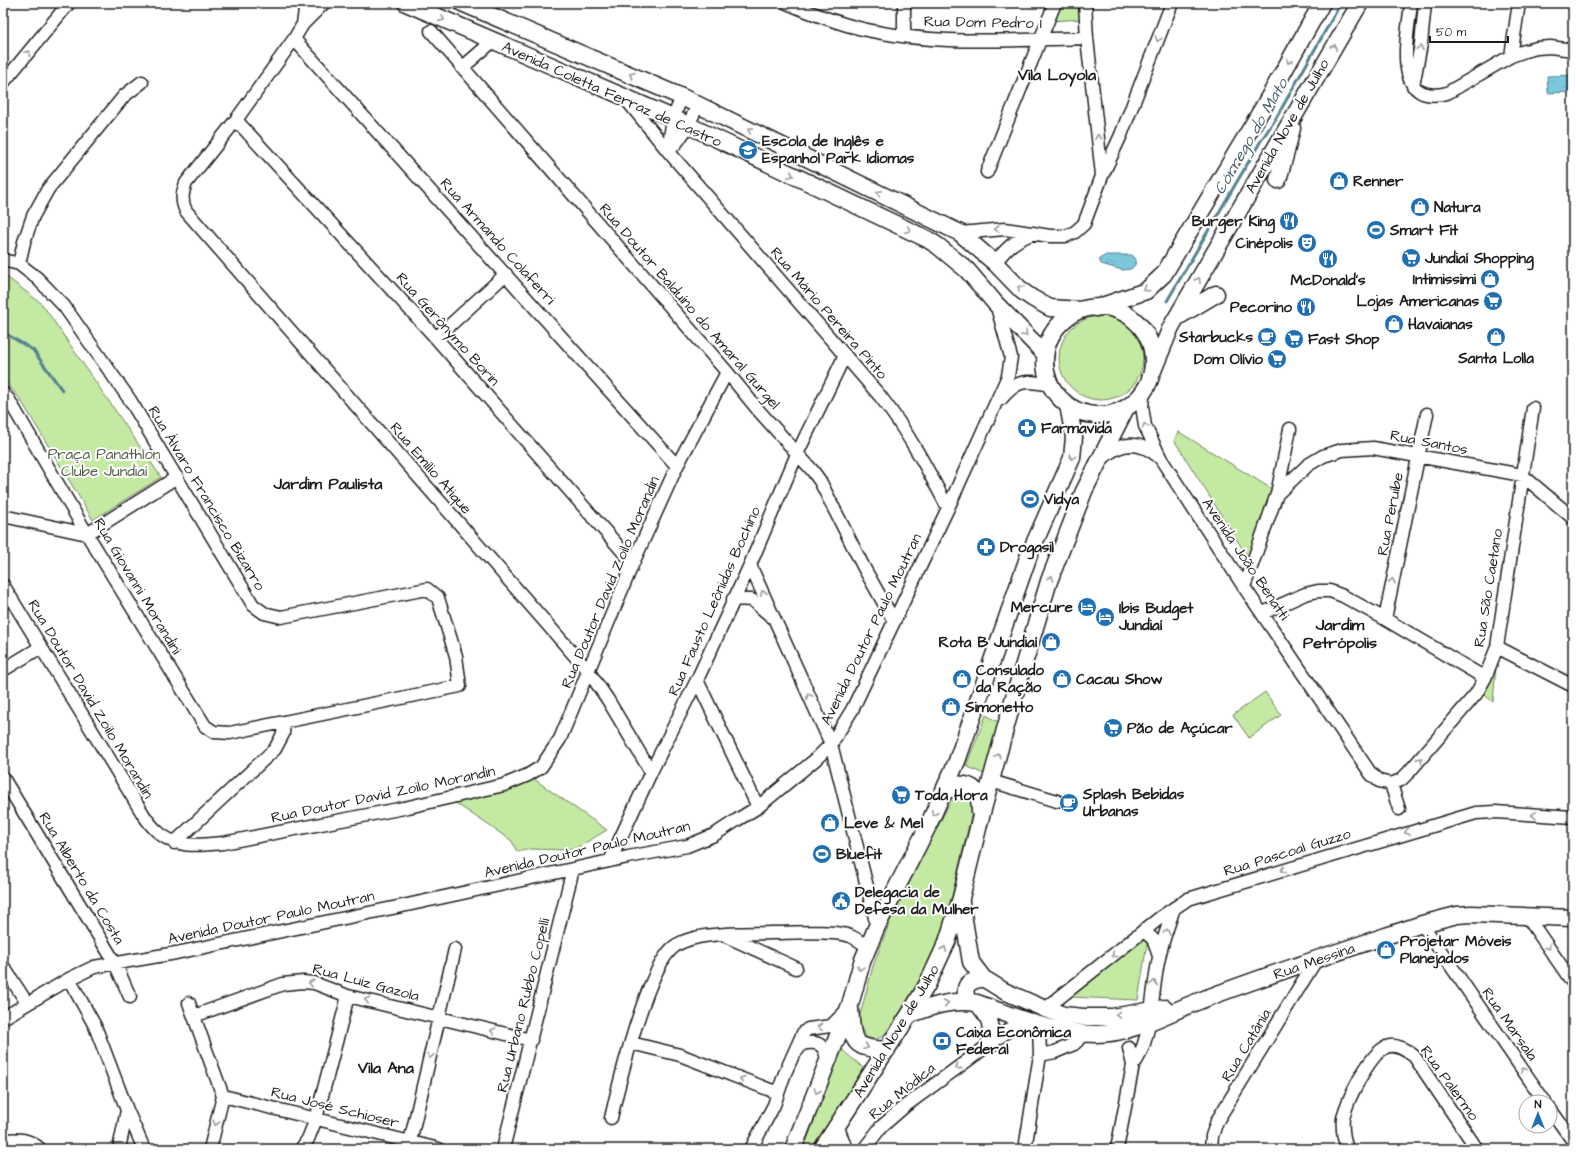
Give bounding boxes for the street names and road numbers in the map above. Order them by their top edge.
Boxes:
street label: Rua Dom Pedro I [924,11,1042,34]
street label: Avenida Coletta Ferraz de Castro [499,36,725,153]
street label: Avenida Nove de Julho [1240,55,1335,197]
street label: Rua Armando Colaferri [435,173,561,310]
street label: Rua Doutor Balduíno do Amaral Gurgel [594,199,785,414]
street label: Rua Mário Pereira Pinto [765,243,892,384]
street label: Rua Gerônymo Borin [390,268,505,392]
street label: Rua Álvaro Francisco Bizarro [143,402,270,595]
street label: Rua Emílio Atique [385,418,476,519]
street label: Rua Santos [1388,425,1470,460]
street label: Rua Peruíbe [1372,471,1409,557]
street label: Rua Doutor David Zoilo Morandin [556,472,665,692]
street label: Avenida João Benatti [1197,494,1295,625]
street label: Rua Fausto Leônidas Bochino [663,503,766,699]
street label: Rua Giovanni Morandini [88,514,187,659]
street label: Rua São Caetano [1469,527,1508,649]
street label: Avenida Doutor Paulo Moutran [816,529,927,729]
street label: Rua Doutor David Zoilo Morandin [23,596,159,803]
street label: Rua Doutor David Zoilo Morandin [269,760,498,829]
street label: Rua Alberto da Costa [34,808,130,949]
street label: Avenida Doutor Paulo Moutran [482,815,693,883]
street label: Rua Pascoal Guzzo [1221,823,1354,882]
street label: Avenida Doutor Paulo Moutran [166,885,377,950]
street label: Rua Urbano Rubbo Copelli [492,915,555,1094]
street label: Rua Messina [1271,938,1358,985]
street label: Rua Luiz Gazola [310,958,422,1007]
street label: Avenida Nove de Julho [848,960,945,1102]
street label: Rua Marsala [1476,983,1543,1066]
street label: Rua Catânia [1216,1005,1277,1086]
street label: Rua Palermo [1415,1042,1484,1126]
street label: Rua Módica [865,1058,940,1125]
street label: Rua José Schioser [269,1081,401,1134]

